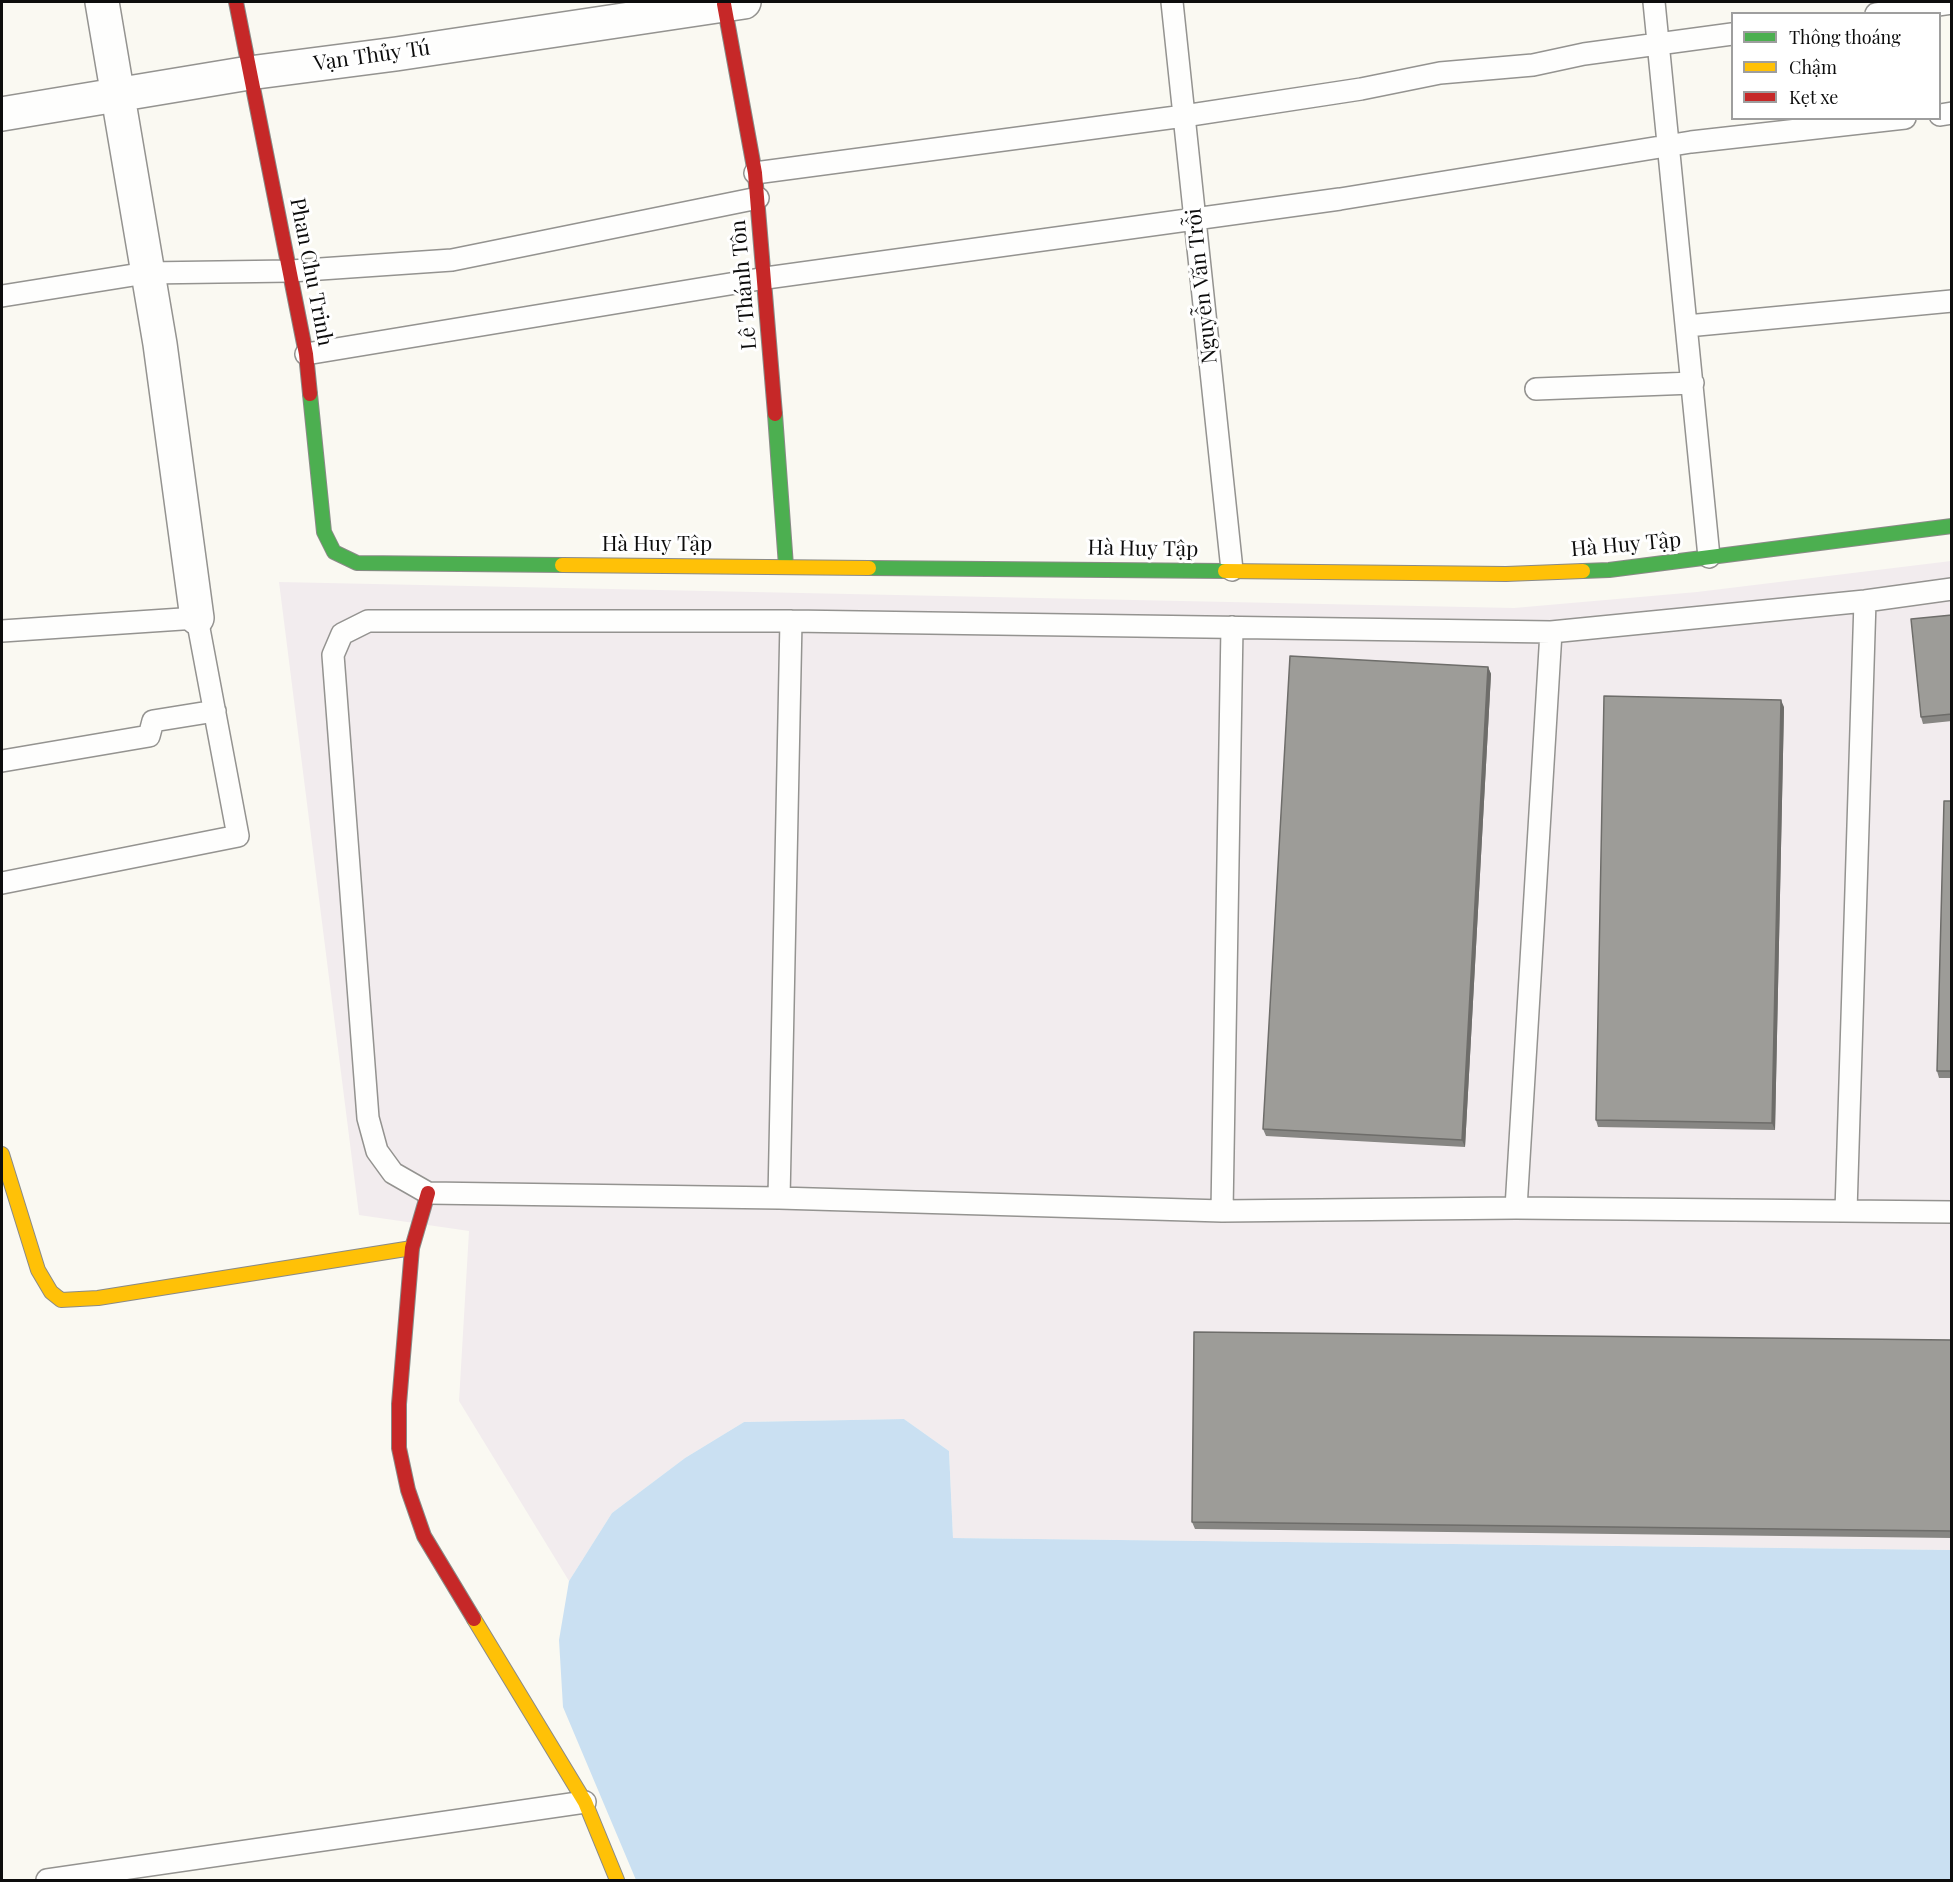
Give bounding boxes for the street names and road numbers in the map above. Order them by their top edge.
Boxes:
street label: Vạn Thủy Tú [312,35,432,77]
street label: Phan Chu Trinh [284,196,338,348]
street label: Nguyễn Văn Trỗi [1181,207,1223,365]
street label: Lê Thánh Tôn [726,219,762,351]
street label: Hà Huy Tập [1570,528,1682,562]
street label: Hà Huy Tập [602,531,712,557]
street label: Hà Huy Tập [1088,535,1198,563]

